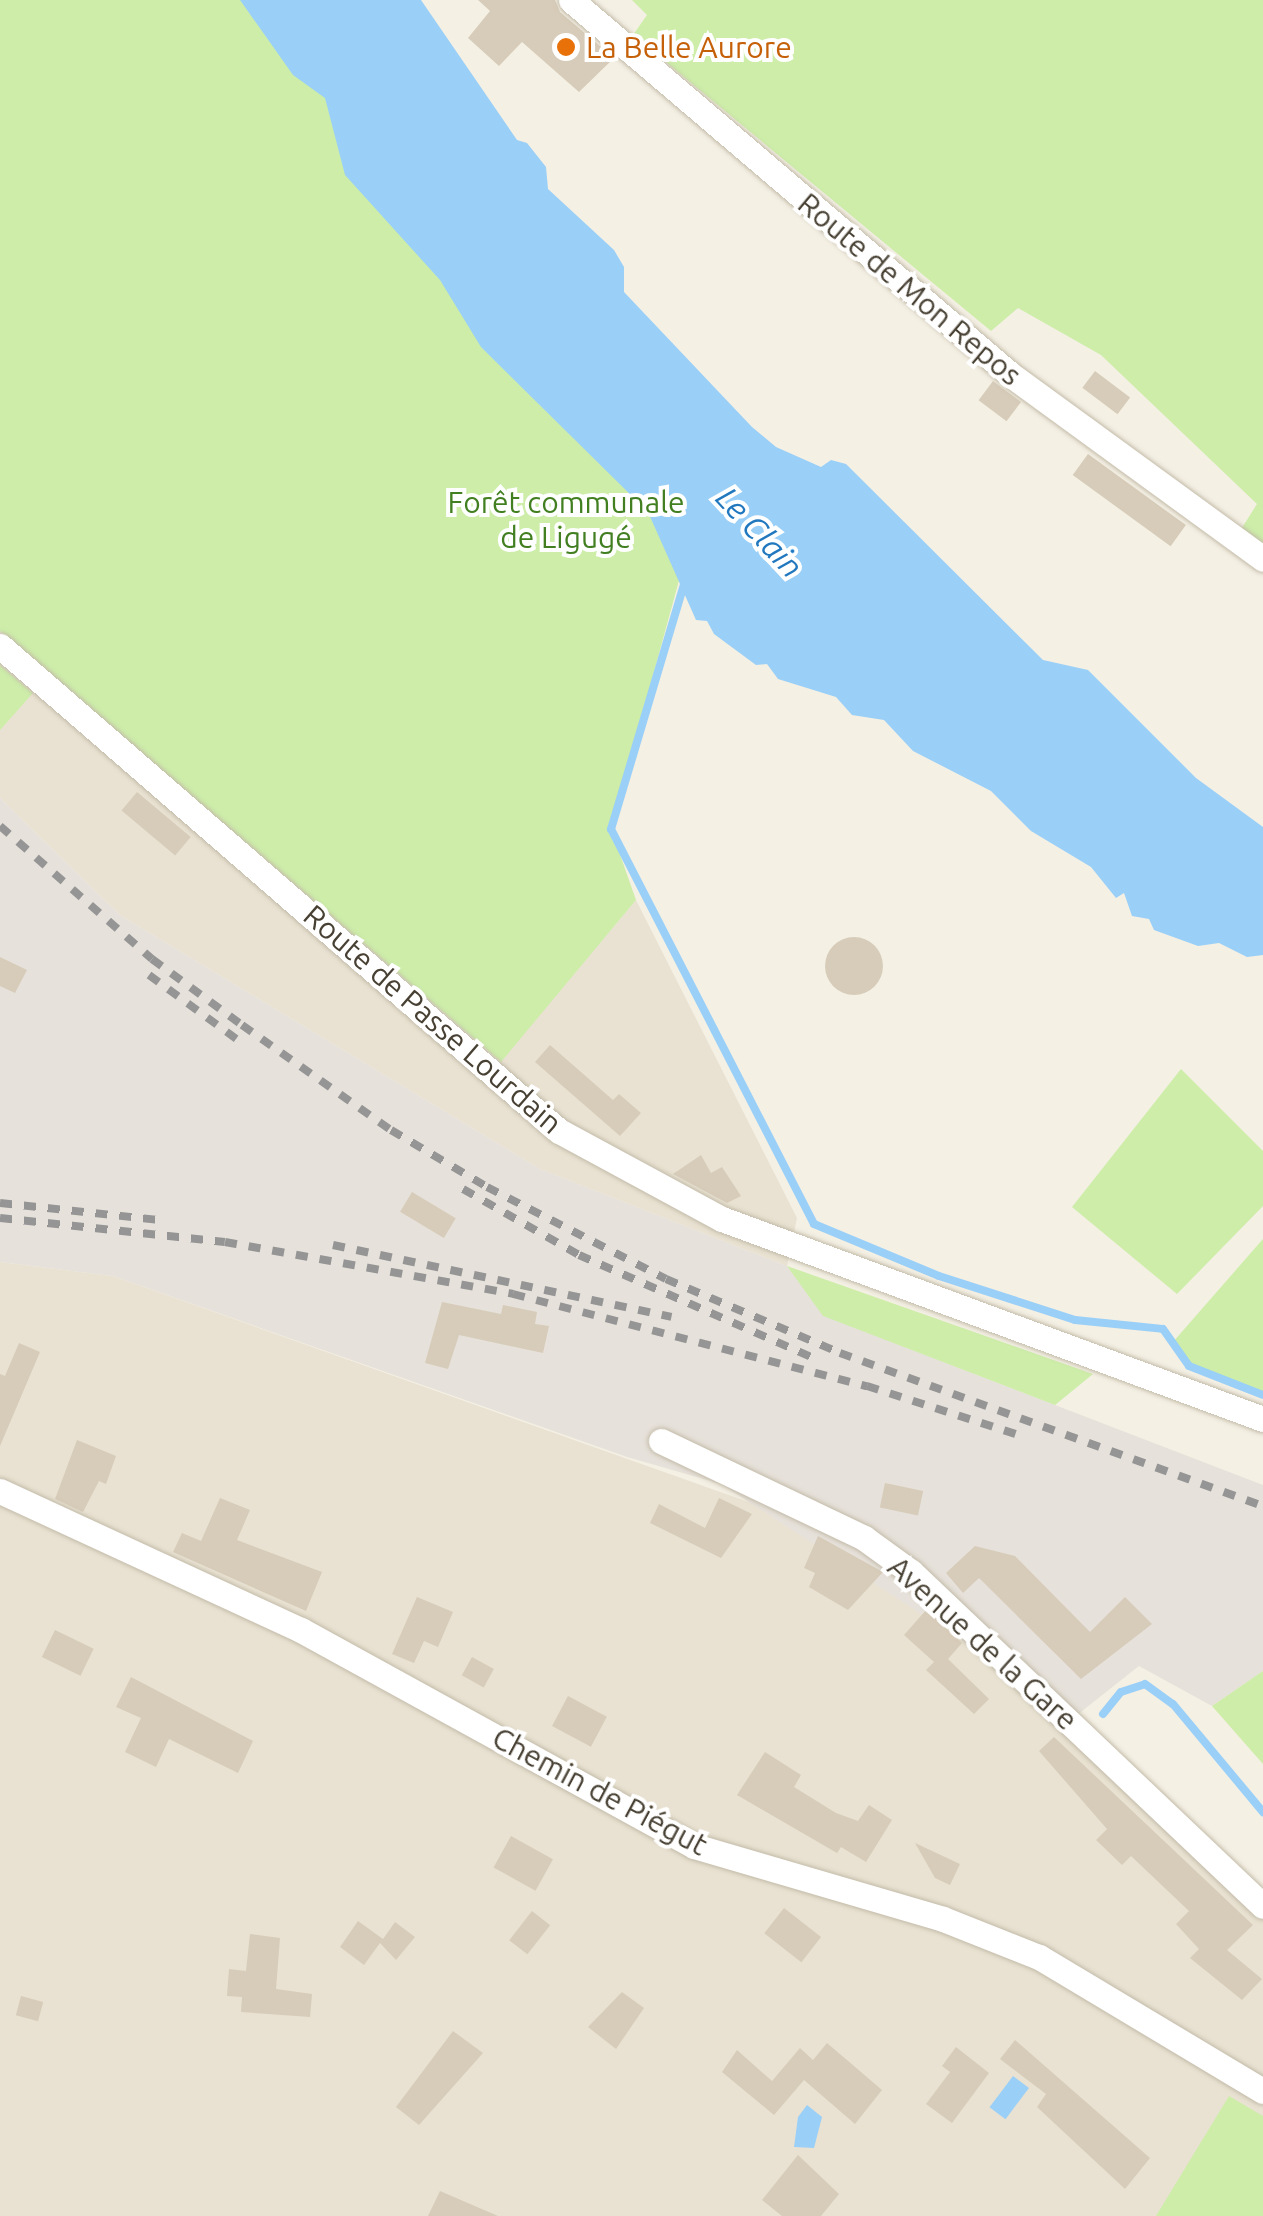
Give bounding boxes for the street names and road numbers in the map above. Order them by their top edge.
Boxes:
street label: Route de Mon Repos [791,185,1029,393]
street label: Route de Passe Lourdain [296,897,570,1141]
street label: Avenue de la Gare [881,1549,1085,1737]
street label: Chemin de Piégut [486,1719,714,1863]

